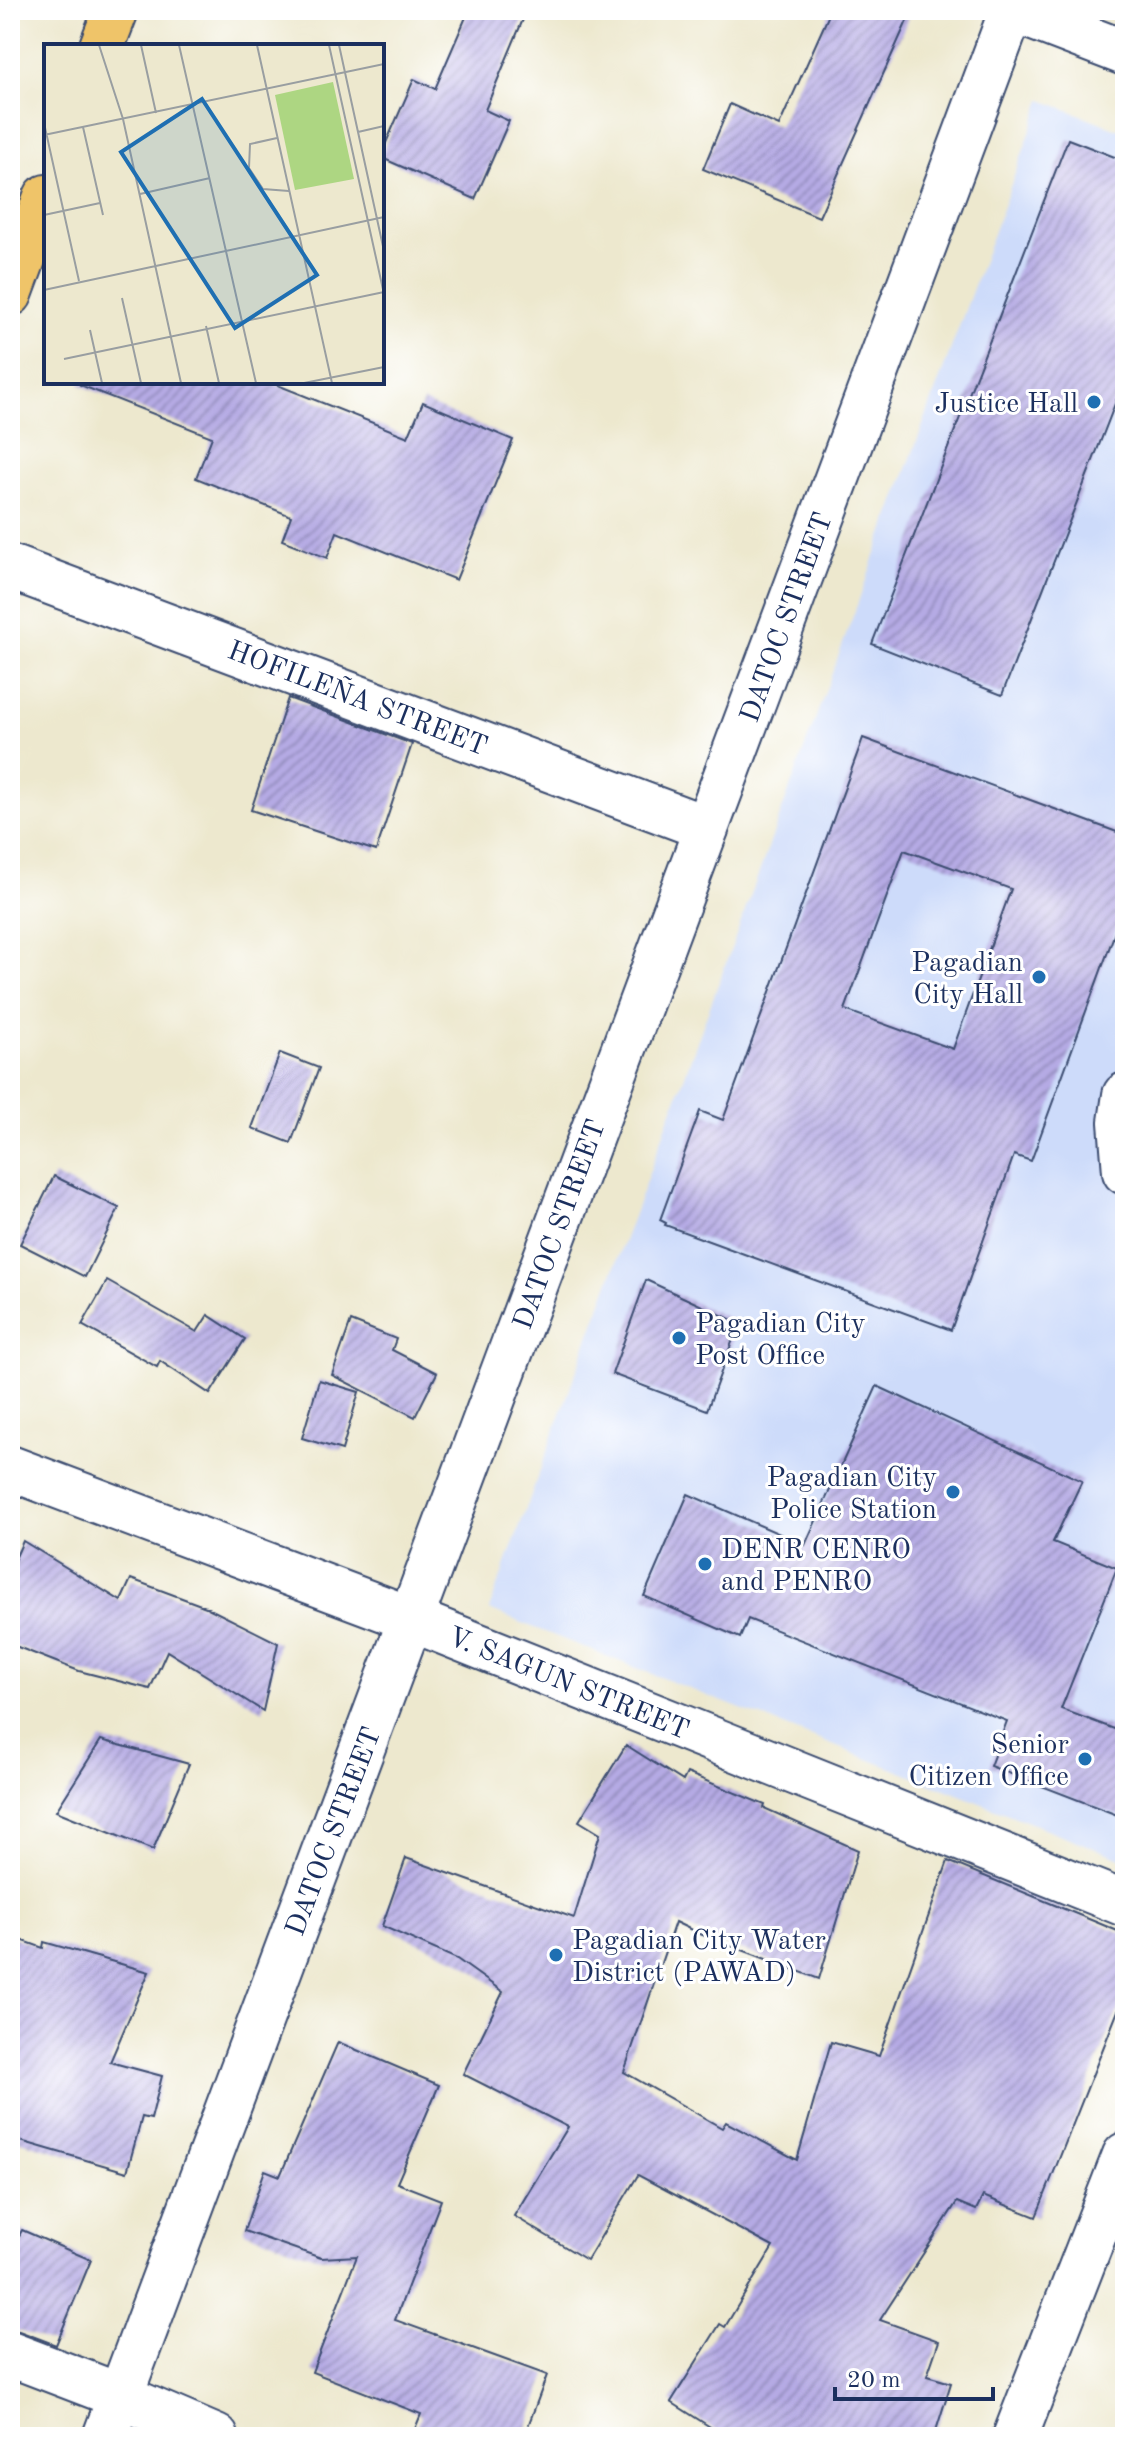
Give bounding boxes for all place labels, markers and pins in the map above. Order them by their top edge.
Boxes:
place label: Justice Hall [934,391,1078,419]
marker: Justice Hall [1085,393,1103,411]
place label: Pagadian City Hall [911,950,1023,1010]
marker: Pagadian City Hall [1030,968,1048,986]
place label: Pagadian City Post Office [695,1311,866,1371]
marker: Pagadian City Post Office [670,1329,688,1347]
place label: Pagadian City Police Station [766,1465,937,1525]
marker: Pagadian City Police Station [944,1483,962,1501]
place label: DENR CENRO and PENRO [721,1537,911,1597]
marker: DENR CENRO and PENRO [696,1555,714,1573]
place label: Senior Citizen Office [908,1732,1069,1792]
marker: Senior Citizen Office [1076,1750,1094,1768]
place label: Pagadian City Water District (PAWAD) [572,1928,826,1988]
marker: Pagadian City Water District (PAWAD) [547,1946,565,1964]

